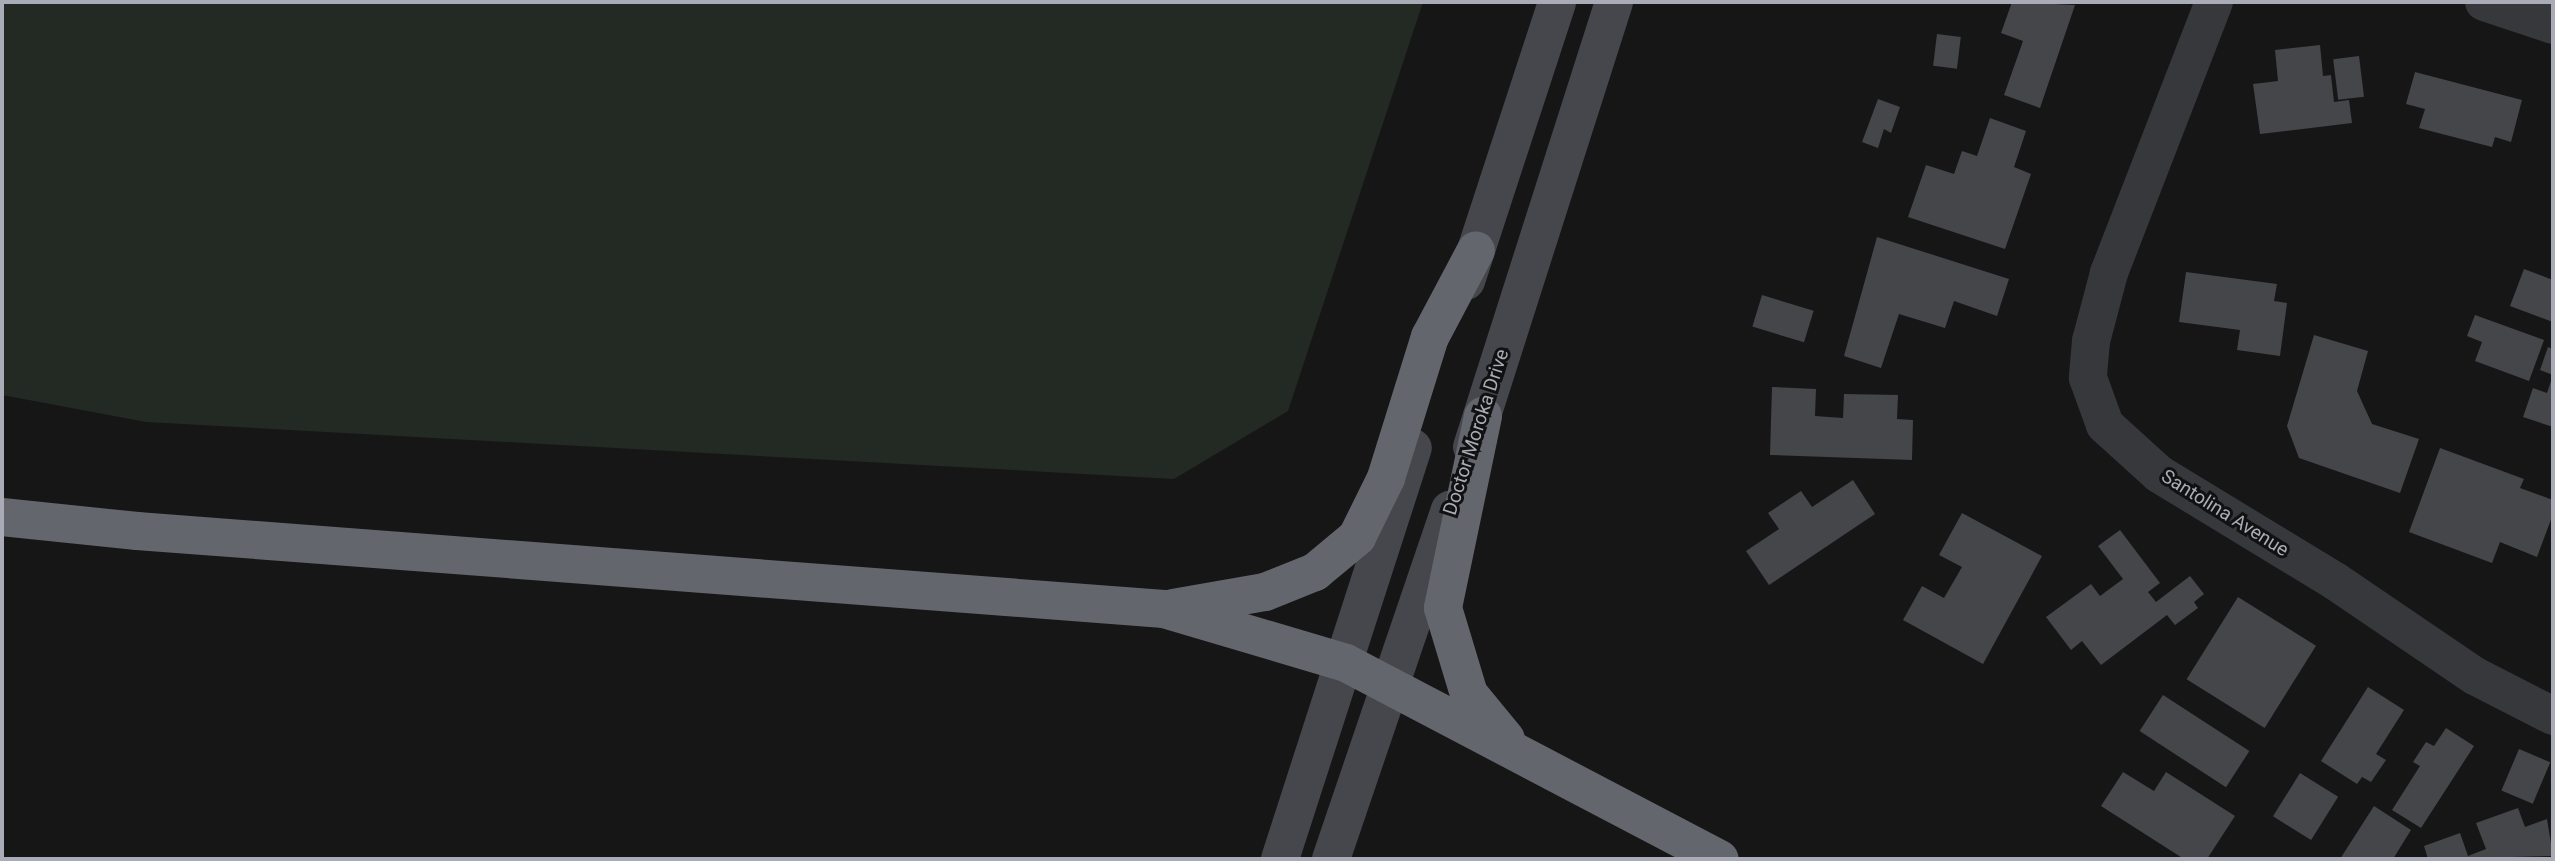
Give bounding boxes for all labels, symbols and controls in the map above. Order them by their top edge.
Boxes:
street label: Doctor Moroka Drive [1438,346,1514,518]
street label: Santolina Avenue [2157,465,2293,561]

